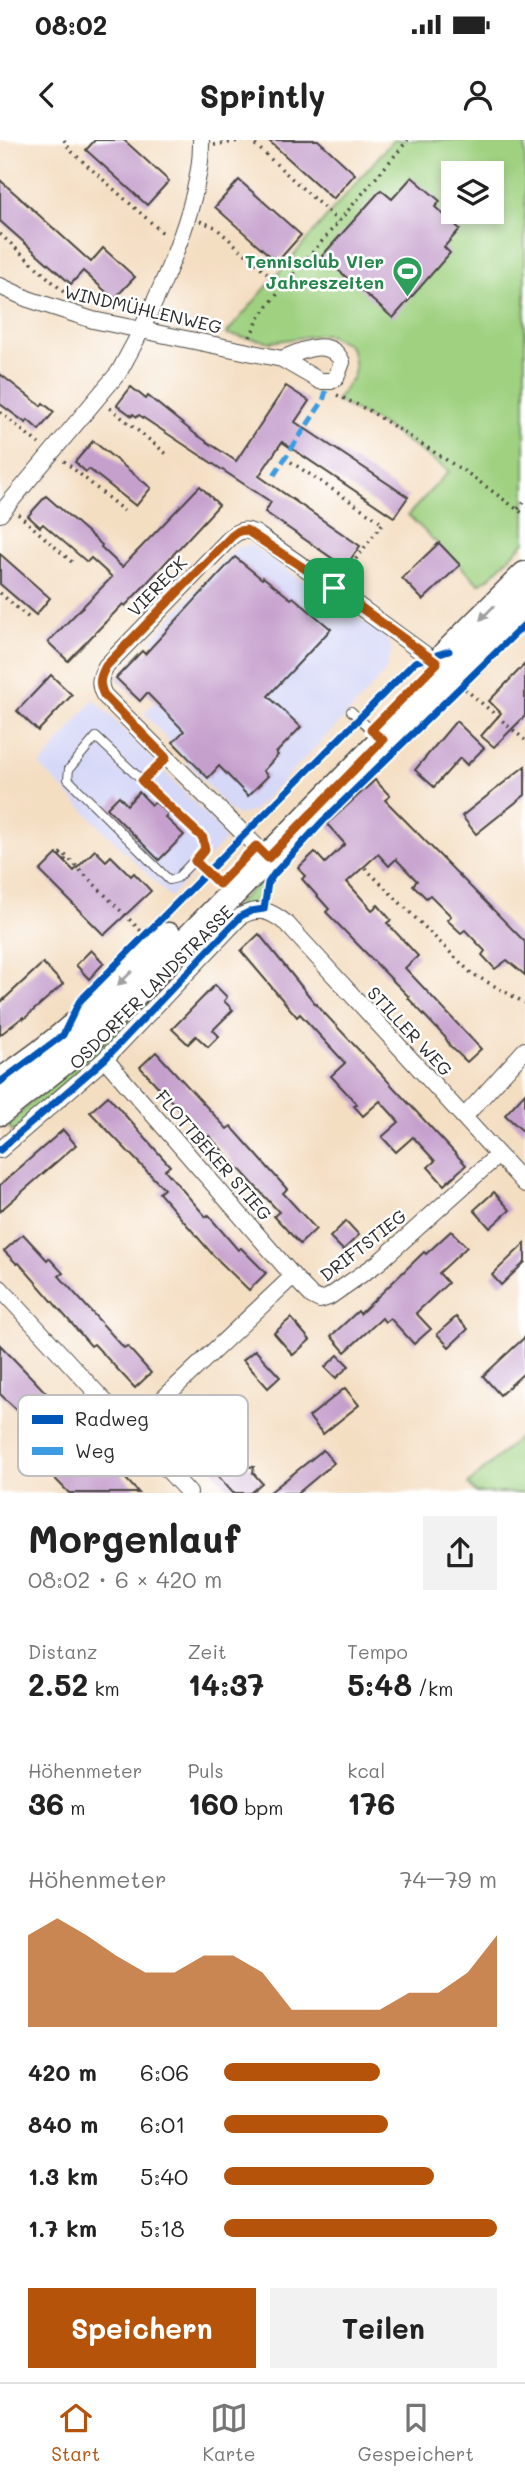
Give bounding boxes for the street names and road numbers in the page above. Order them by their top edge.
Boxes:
street label: WINDMÜHLENWEG [62,279,224,339]
street label: VIERECK [122,550,192,621]
street label: OSDORFER LANDSTRASSE [64,900,238,1074]
street label: STILLER WEG [362,981,458,1081]
street label: FLOTTBEKER STIEG [151,1085,277,1225]
street label: DRIFTSTIEG [315,1204,411,1286]

